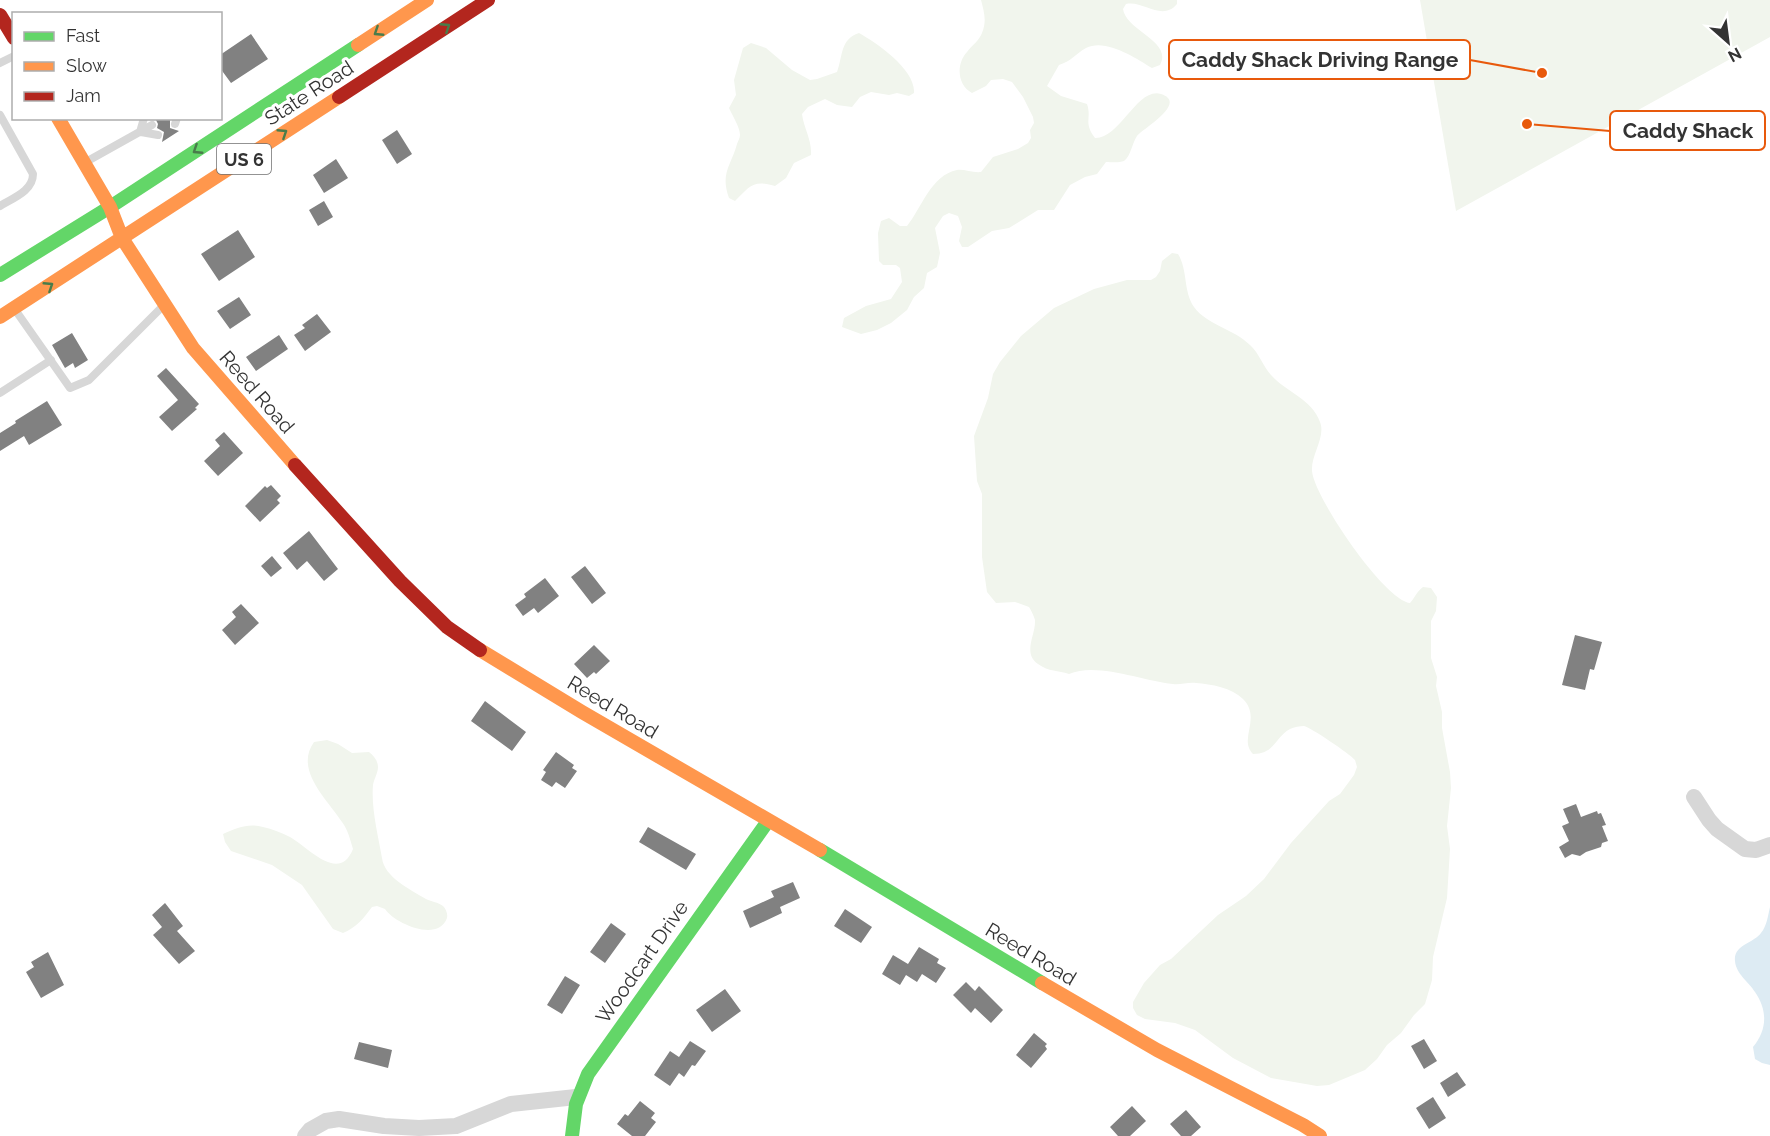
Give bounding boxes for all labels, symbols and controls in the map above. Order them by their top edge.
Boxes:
legend [12,12,222,120]
north arrow [1698,12,1758,72]
one-way arrow [439,23,450,34]
text: Fast [66,25,100,46]
one-way arrow [373,25,384,36]
callout: Caddy Shack Driving Range [1169,40,1470,79]
text: N [1725,44,1745,66]
text: Caddy Shack Driving Range [1182,47,1459,72]
text: Slow [66,55,107,76]
street label: State Road [260,55,358,131]
text: Jam [66,85,101,106]
callout: Caddy Shack [1610,111,1765,150]
text: Caddy Shack [1623,118,1754,143]
one-way arrow [277,129,287,141]
one-way arrow [193,143,204,154]
road number: US 6 [217,144,271,174]
one-way arrow [43,281,53,293]
street label: Reed Road [215,346,299,438]
street label: Reed Road [563,671,663,743]
street label: Woodcart Drive [591,896,693,1028]
street label: Reed Road [981,918,1081,990]

